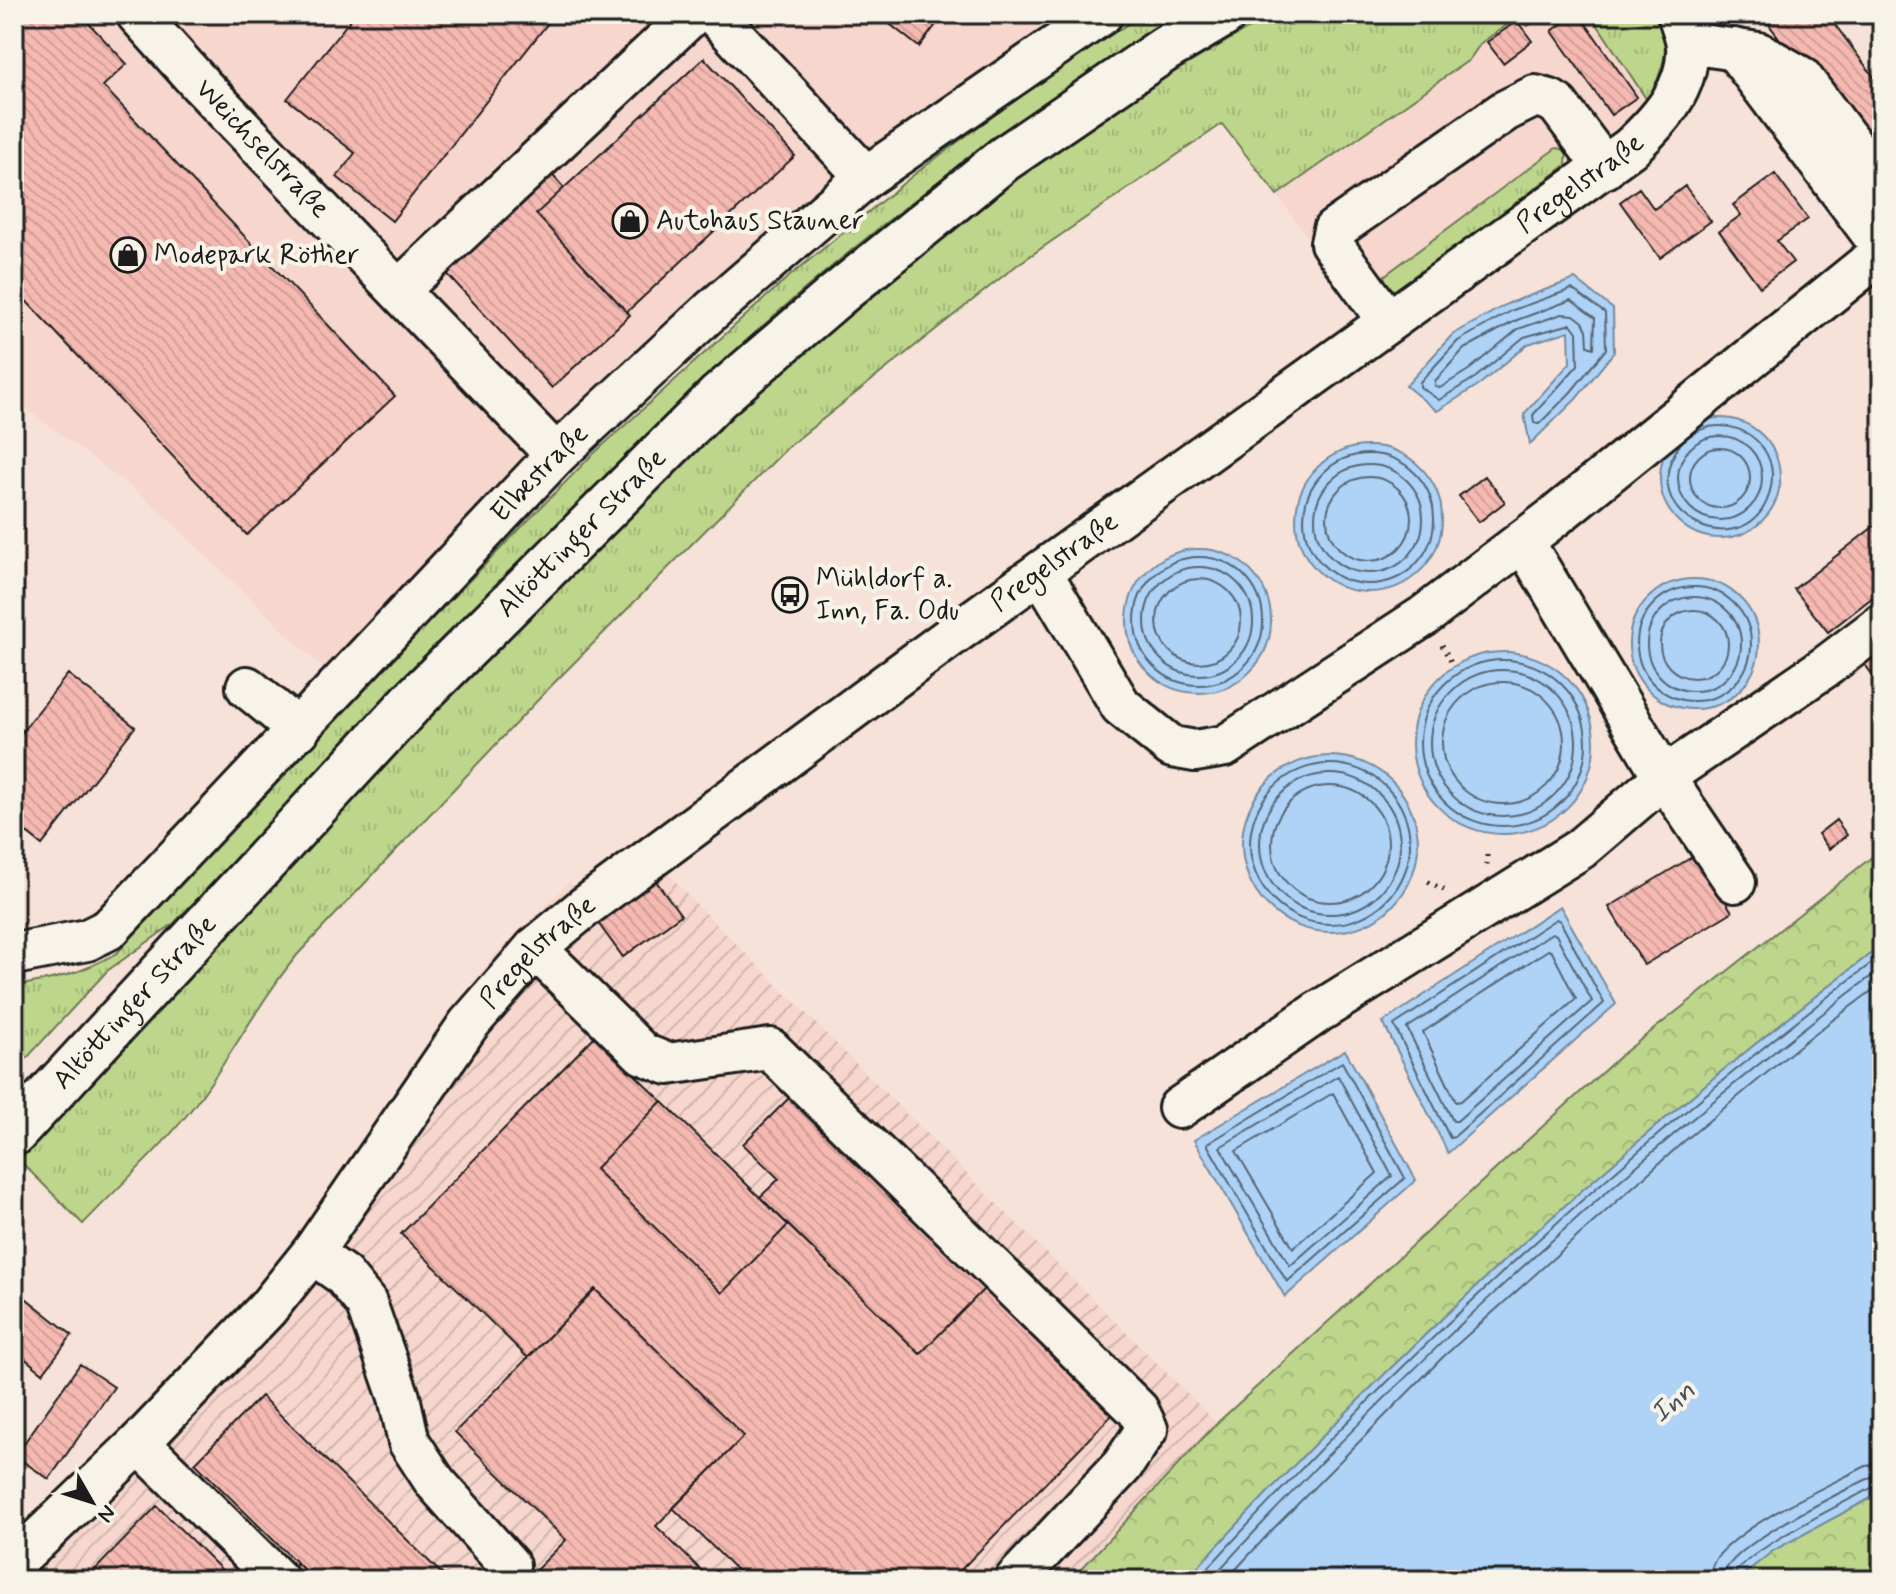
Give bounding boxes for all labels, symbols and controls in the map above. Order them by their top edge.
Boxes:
street label: Weichselstraße [187,71,338,227]
street label: Pregelstraße [1509,125,1653,242]
shop icon: Autohaus Stauner [611,202,649,240]
place label: Autohaus Stauner [656,203,864,240]
shop icon: Modepark Röther [109,236,147,274]
place label: Modepark Röther [154,237,360,274]
street label: Elbestraße [483,416,597,531]
street label: Altöttinger Straße [488,440,675,626]
street label: Pregelstraße [983,503,1126,620]
place label: Mühldorf a. Inn, Fa. Odu [816,561,959,630]
bus stop icon: Mühldorf a. Inn, Fa. Odu [771,576,809,614]
street label: Pregelstraße [472,887,603,1017]
street label: Altöttinger Straße [45,907,225,1098]
water label: Inn [1642,1372,1704,1432]
north arrow [52,1462,132,1542]
text: N [90,1499,121,1528]

